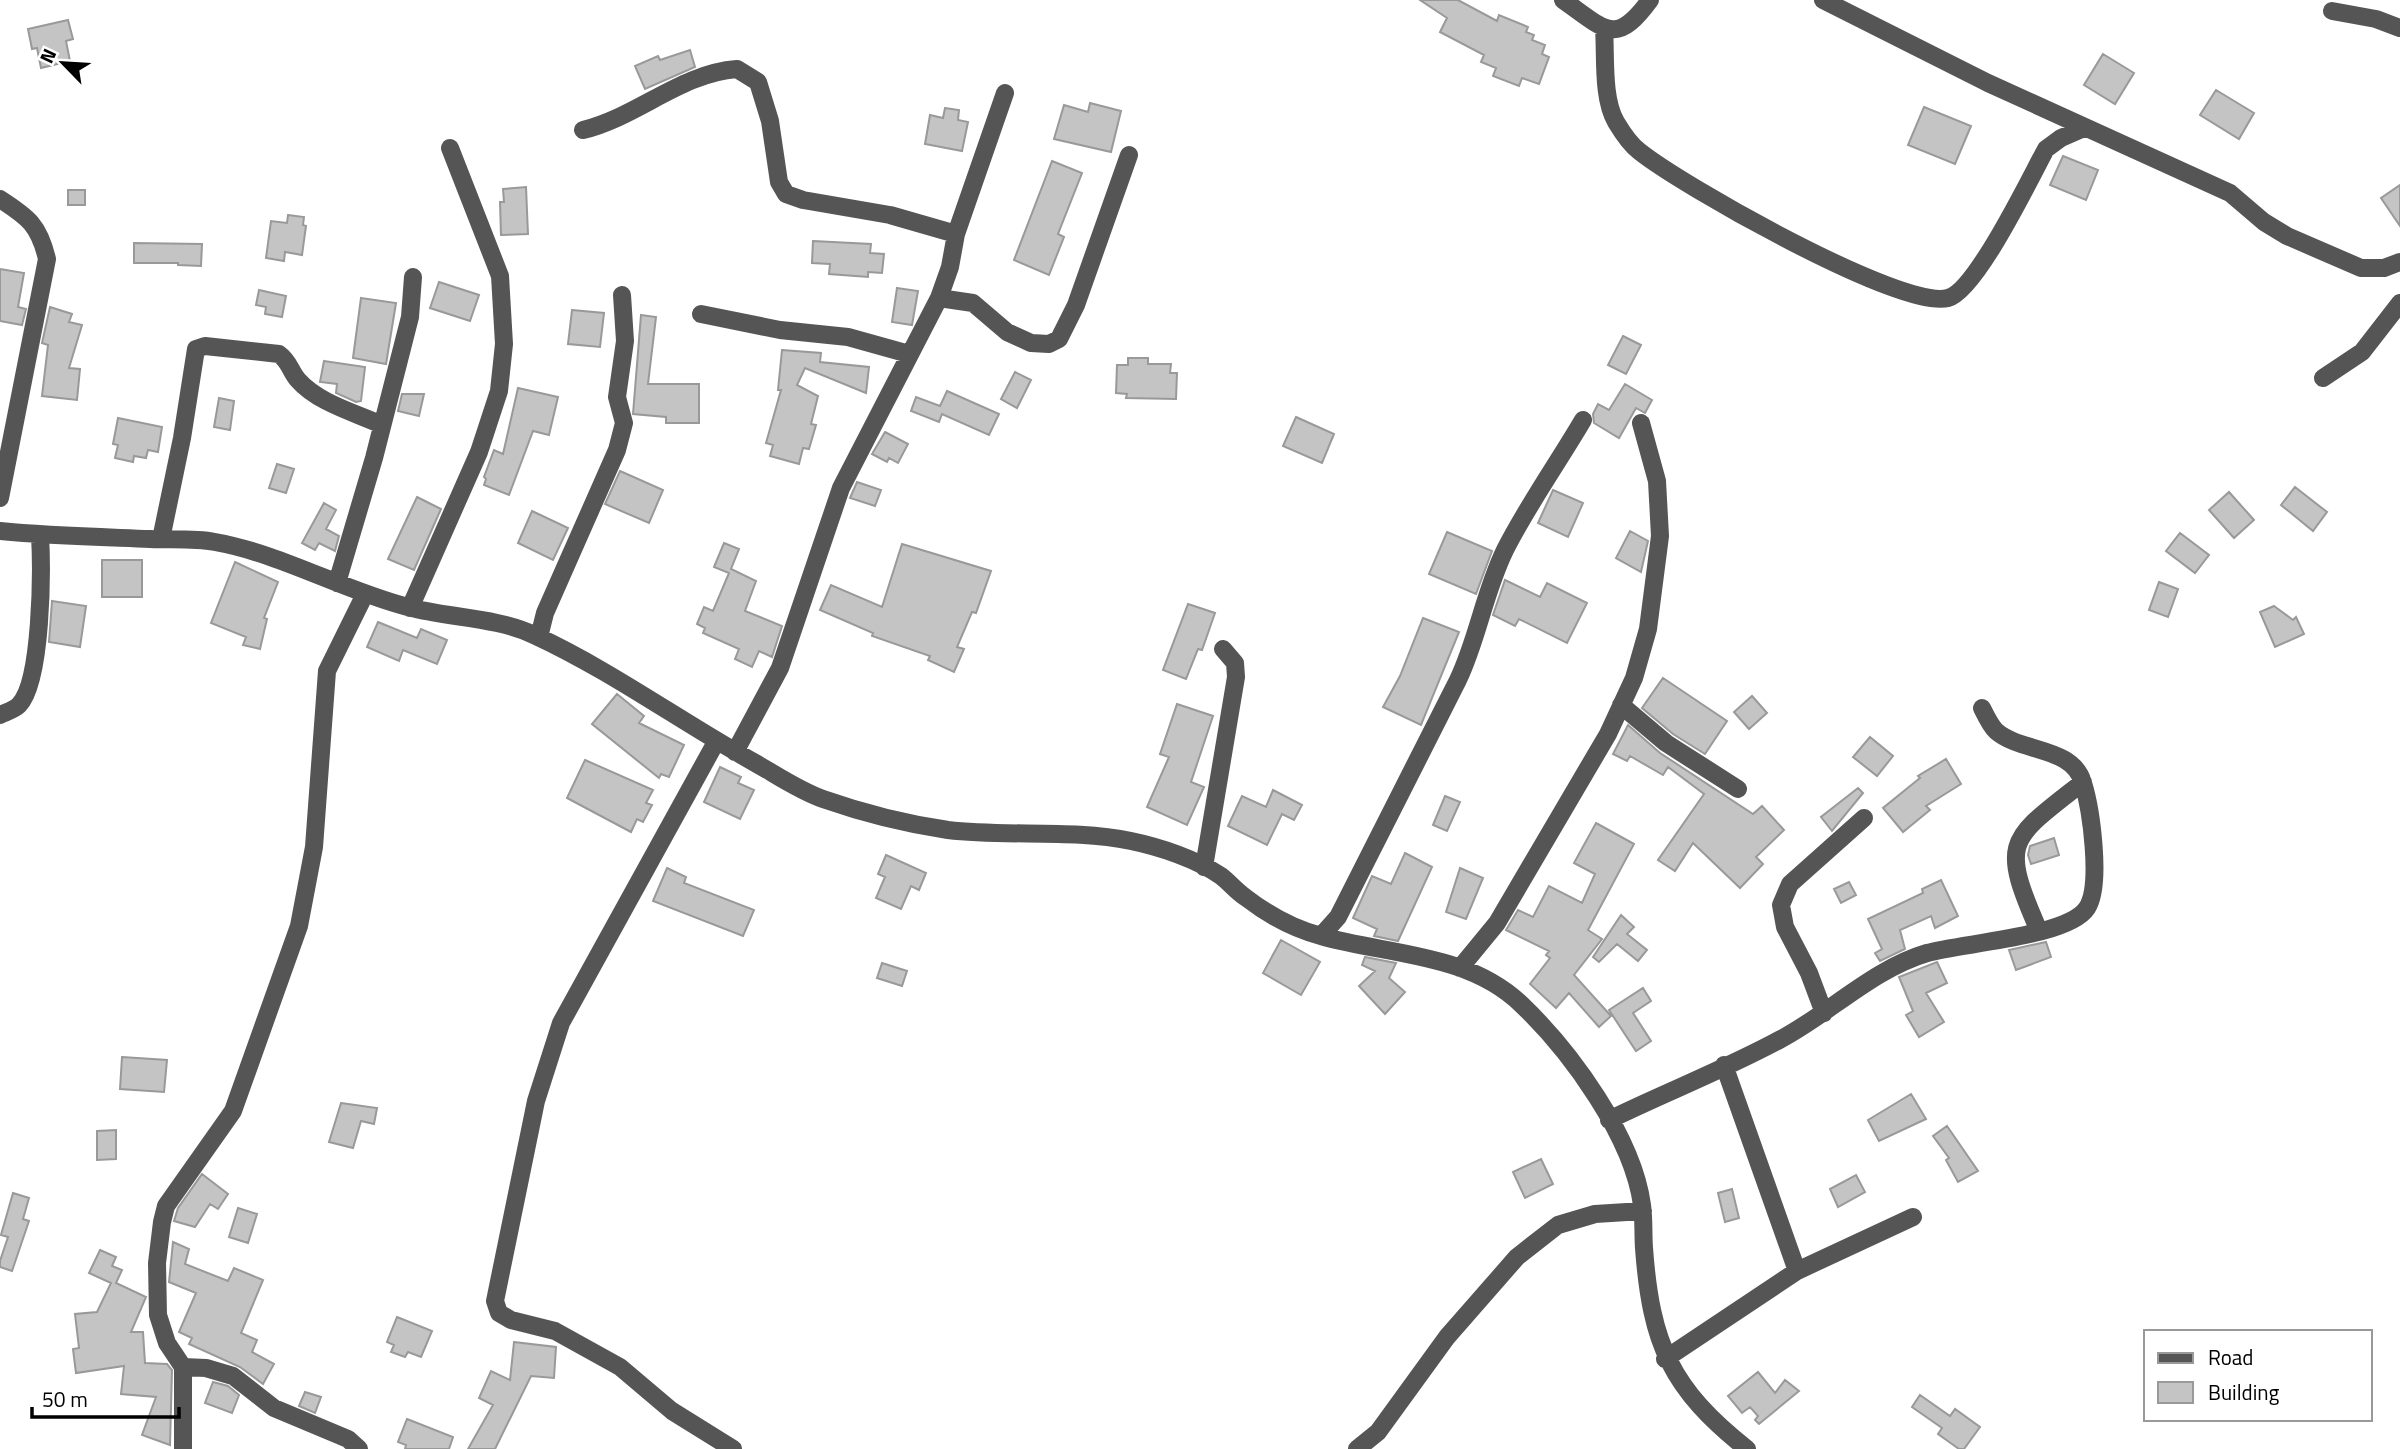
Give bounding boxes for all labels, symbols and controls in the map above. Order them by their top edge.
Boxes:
north arrow [28,28,98,98]
text: N [31,44,63,68]
legend [2144,1330,2372,1421]
text: Road [2208,1341,2253,1373]
scale bar [32,1376,178,1420]
text: Building [2208,1376,2280,1408]
text: 50 m [42,1383,88,1415]

